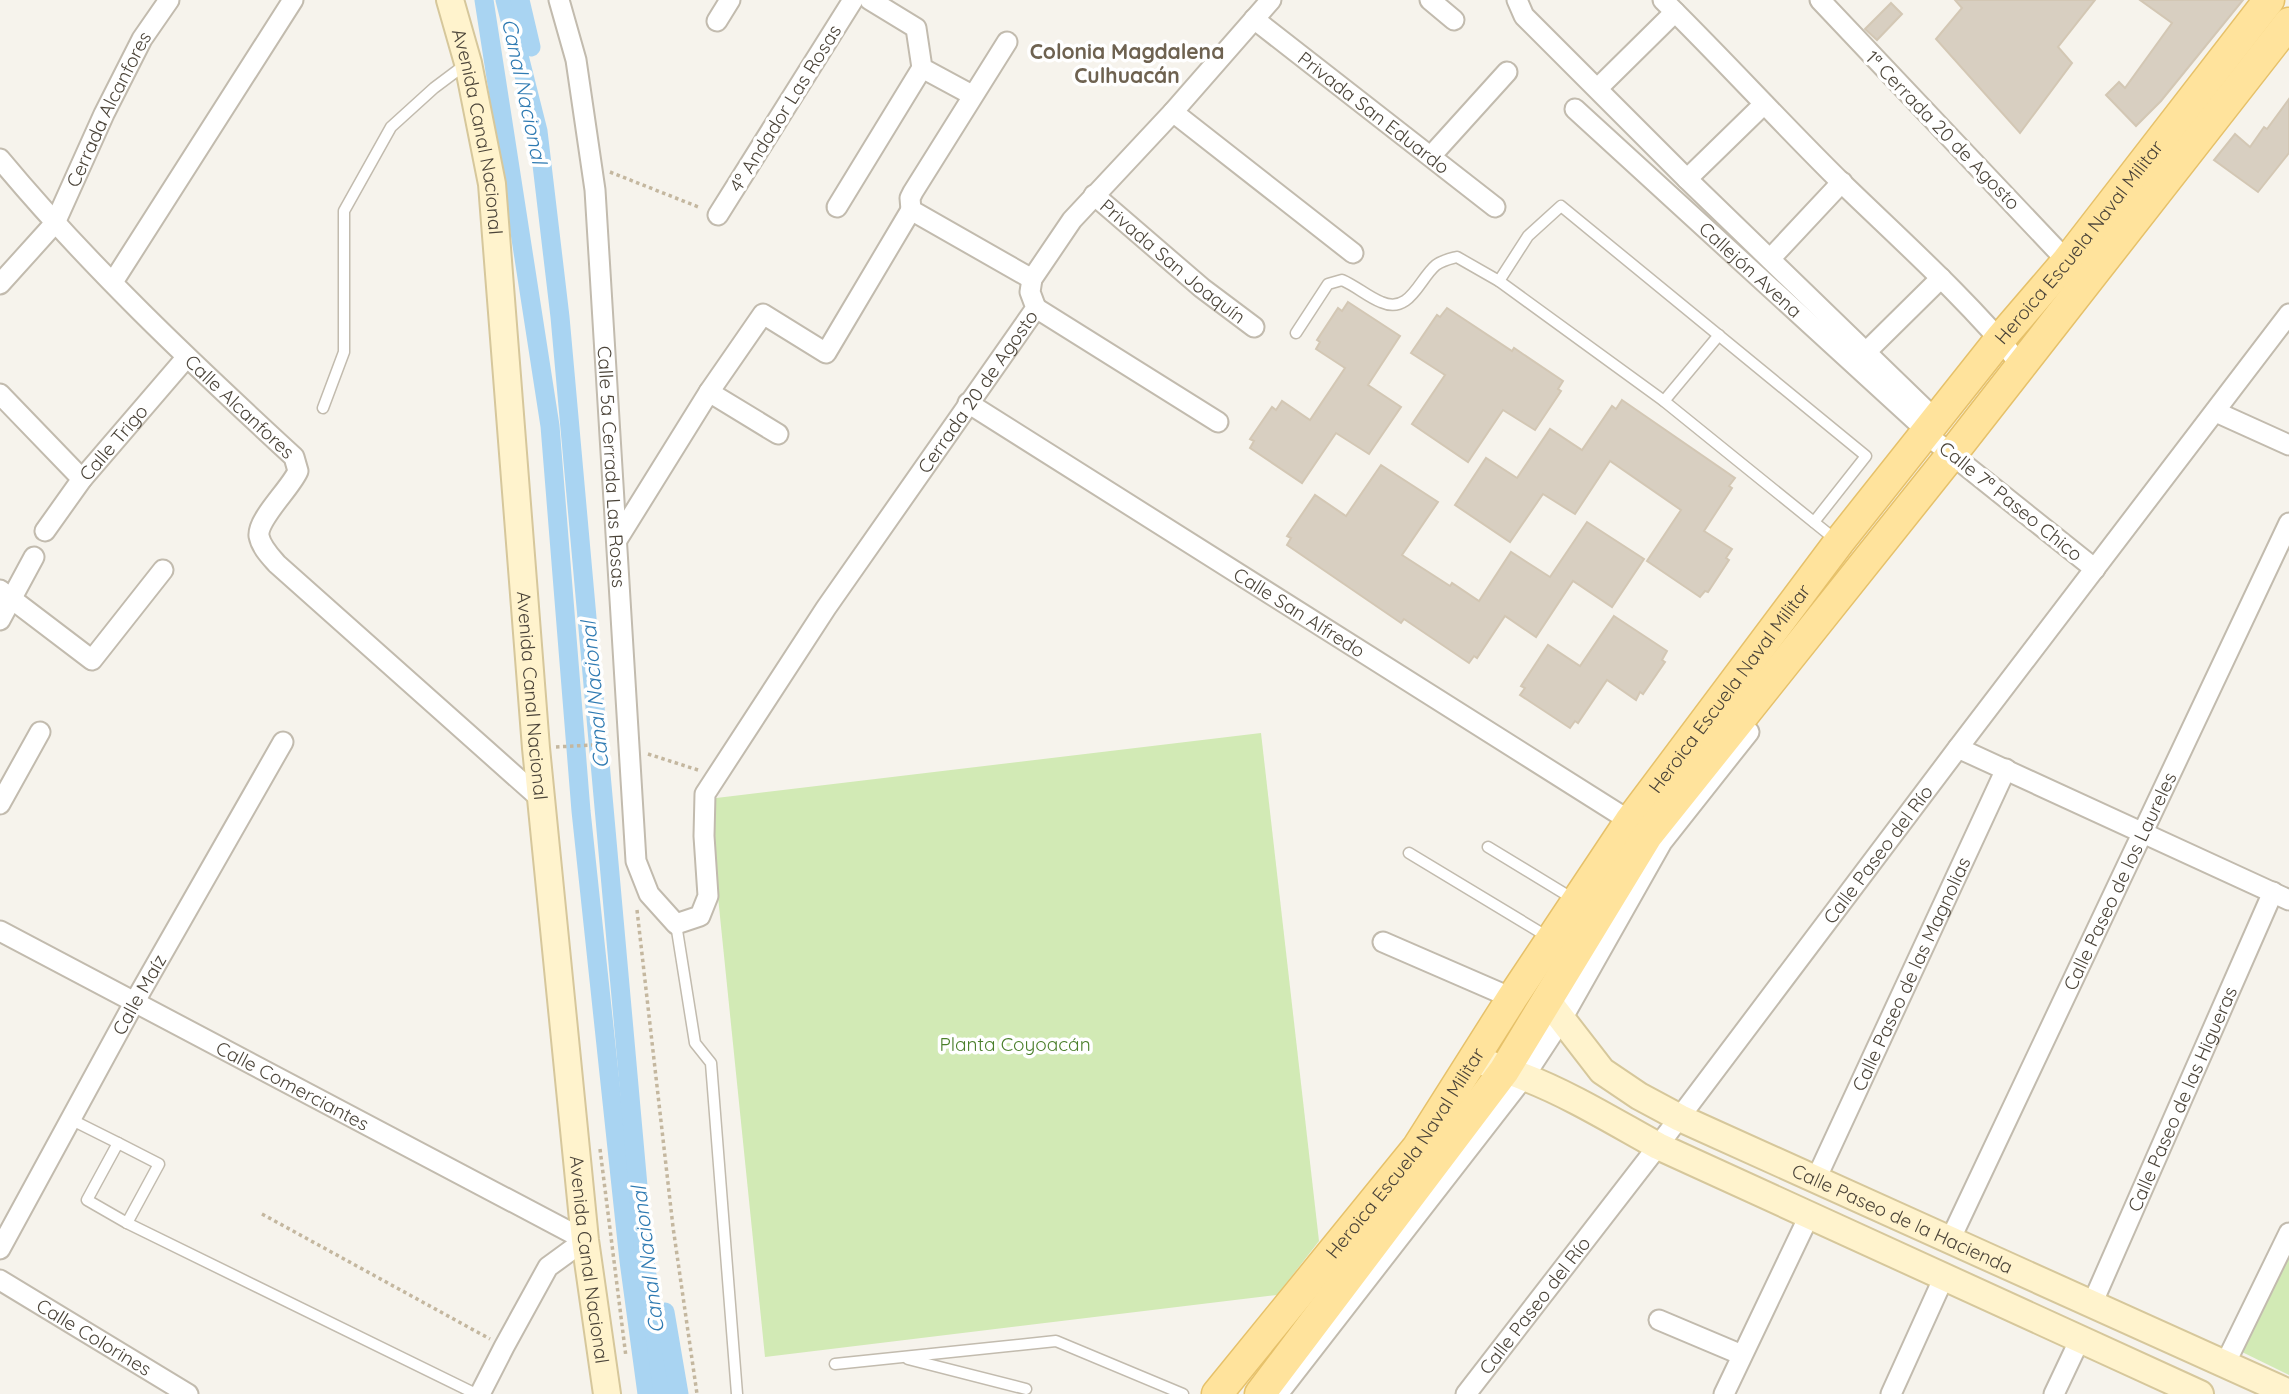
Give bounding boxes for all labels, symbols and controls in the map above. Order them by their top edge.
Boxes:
water label: Canal Nacional [497,16,554,168]
street label: 4º Andador Las Rosas [724,20,846,196]
street label: Cerrada Alcanfores [61,26,156,191]
street label: Avenida Canal Nacional [447,26,508,236]
district label: Colonia Magdalena Culhuacán [1030,38,1224,88]
street label: 1ª Cerrada 20 de Agosto [1861,45,2025,215]
street label: Privada San Eduardo [1293,46,1454,179]
street label: Heroica Escuela Naval Militar [1989,135,2169,349]
street label: Privada San Joaquín [1095,194,1250,329]
street label: Callejón Avena [1694,217,1807,323]
street label: Cerrada 20 de Agosto [912,305,1043,478]
street label: Calle 5a Cerrada Las Rosas [593,345,631,588]
street label: Calle Alcanfores [180,349,300,464]
street label: Calle Trigo [74,399,153,486]
street label: Calle 7ª Paseo Chico [1934,436,2088,566]
street label: Calle San Alfredo [1229,562,1370,663]
street label: Heroica Escuela Naval Militar [1643,578,1816,798]
street label: Avenida Canal Nacional [512,590,553,801]
water label: Canal Nacional [574,618,613,770]
street label: Calle Paseo de los Laureles [2058,768,2182,994]
street label: Calle Paseo del Río [1818,780,1938,928]
street label: Calle Paseo de las Magnolias [1846,853,1976,1095]
street label: Calle Maíz [107,950,171,1039]
street label: Calle Paseo de las Higueras [2122,983,2242,1215]
park label: Planta Coyoacán [939,1032,1091,1056]
street label: Calle Comerciantes [212,1035,373,1136]
street label: Heroica Escuela Naval Militar [1320,1042,1490,1263]
street label: Avenida Canal Nacional [565,1154,615,1365]
street label: Calle Paseo de la Hacienda [1788,1158,2017,1279]
water label: Canal Nacional [625,1183,669,1335]
street label: Calle Paseo del Río [1474,1232,1595,1379]
street label: Calle Colorines [32,1293,156,1381]

